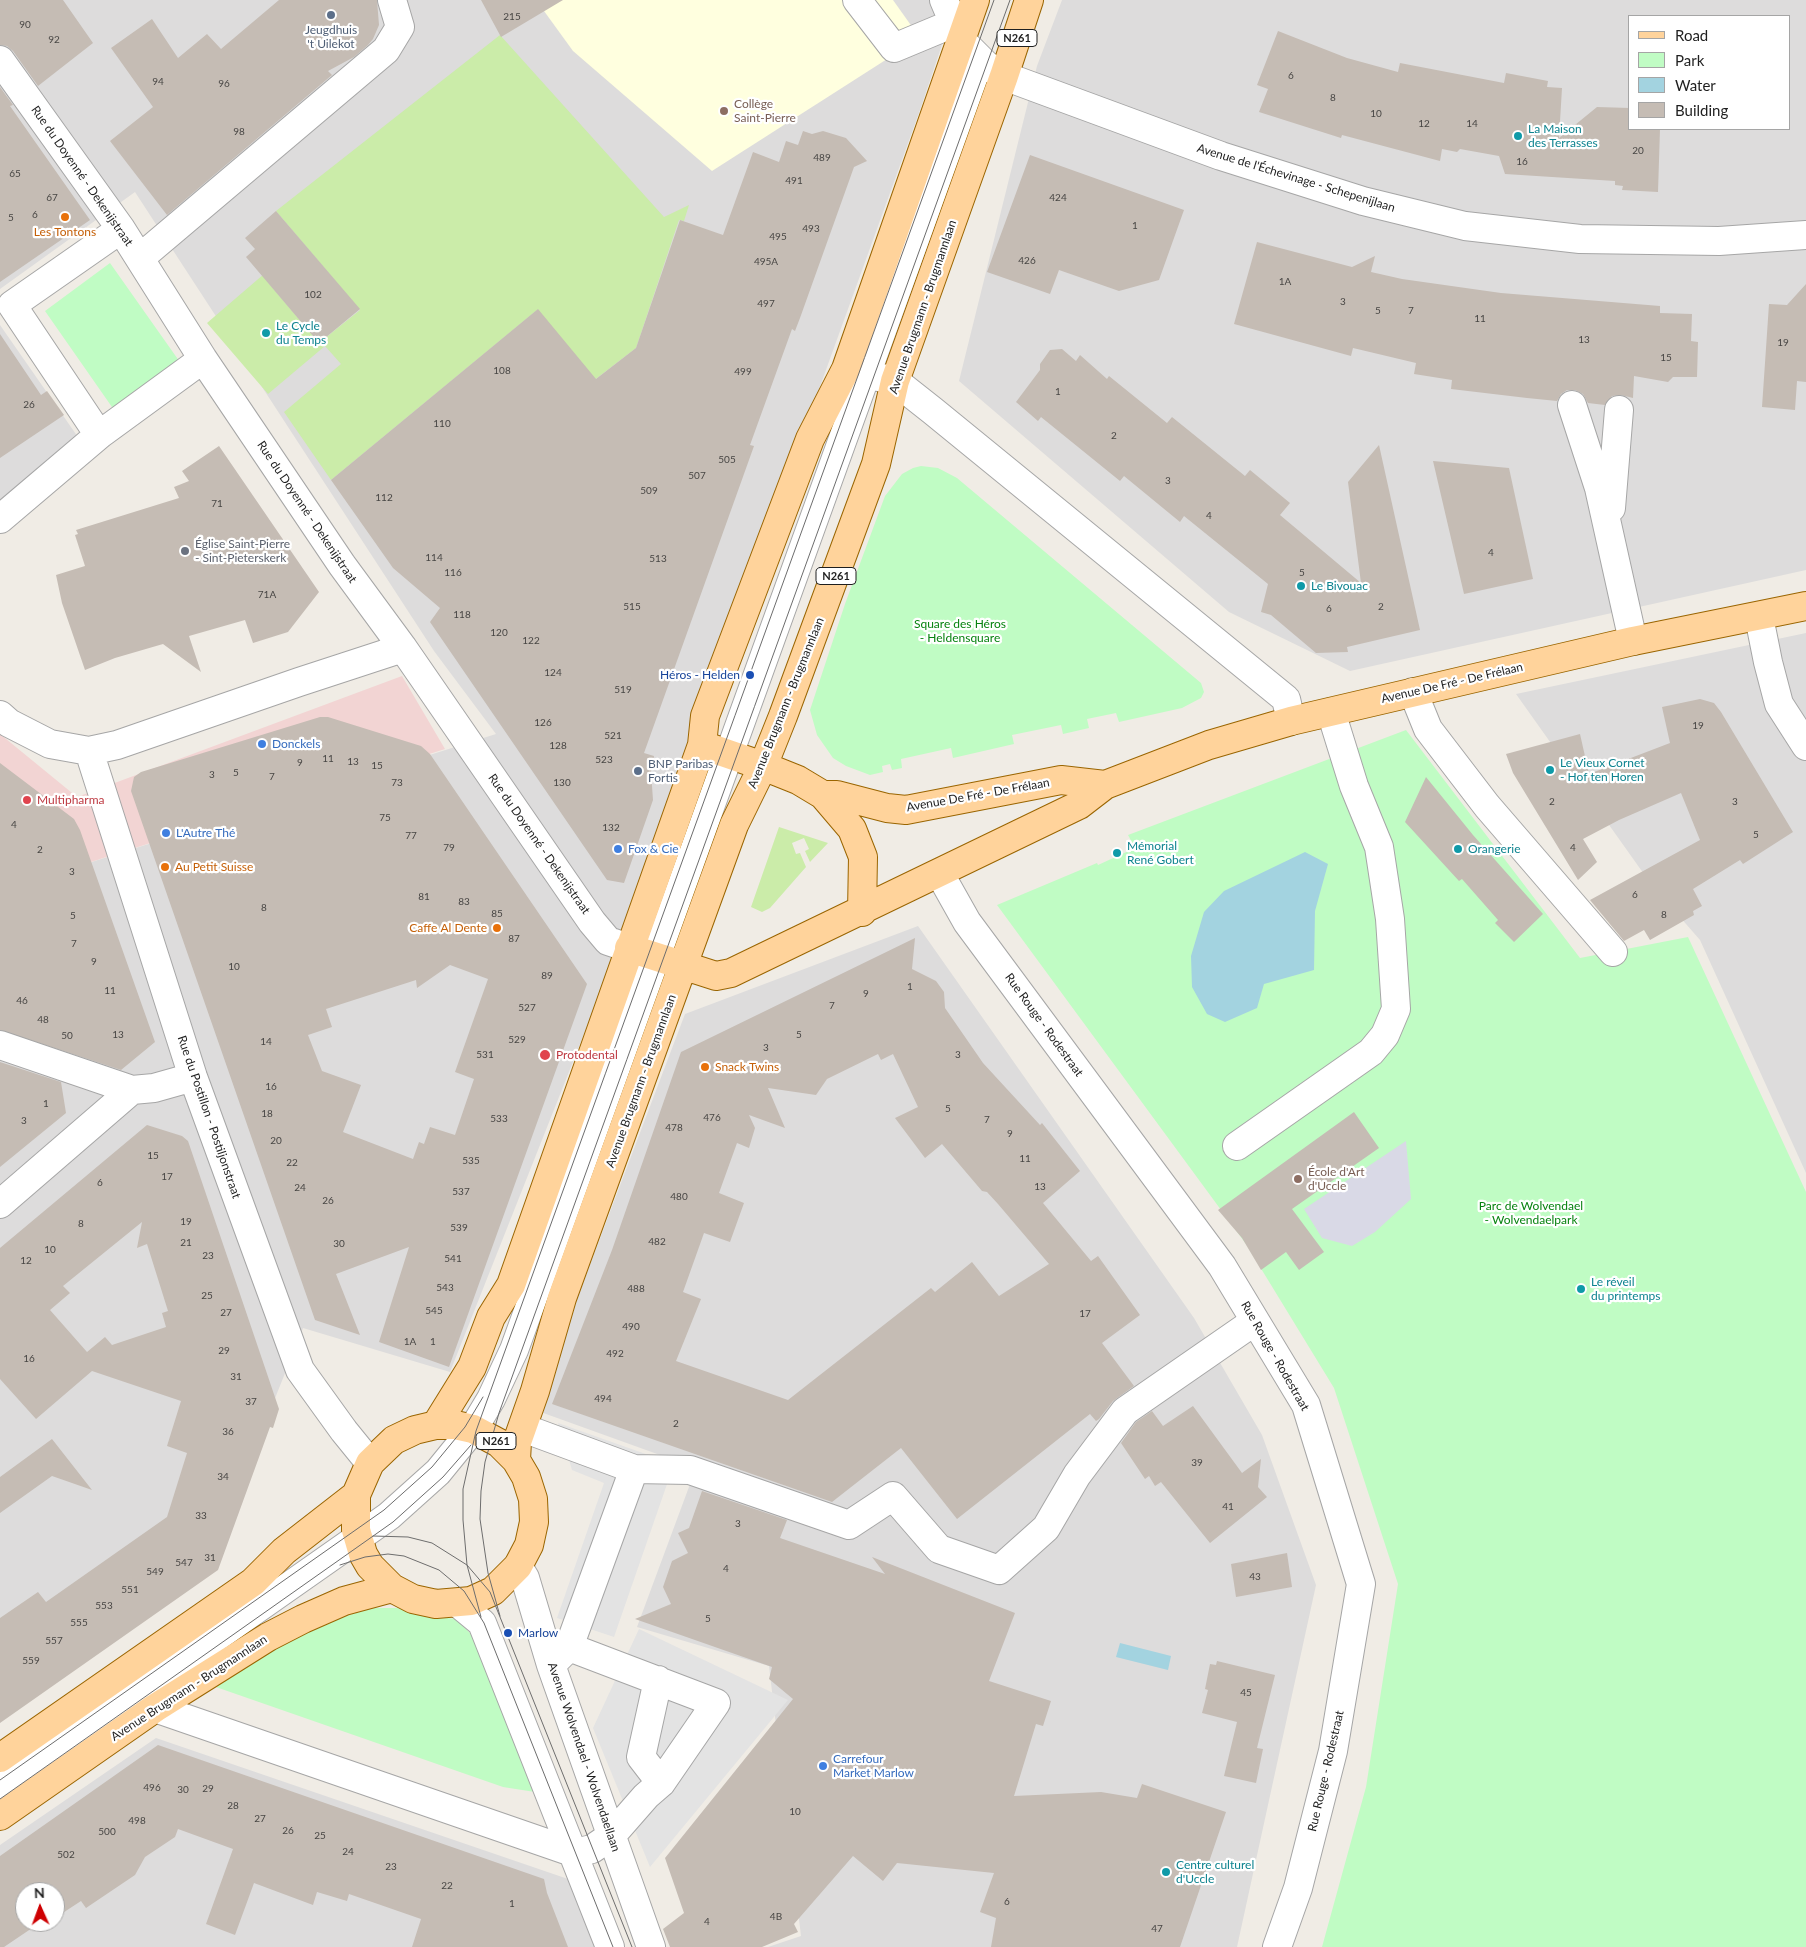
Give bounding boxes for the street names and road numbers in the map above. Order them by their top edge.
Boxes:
road number: N261 [997,29,1037,46]
street label: Rue du Doyenné - Dekenijstraat [28,103,136,249]
street label: Avenue de l'Échevinage - Schepenijlaan [1195,141,1397,215]
street label: Avenue Brugmann - Brugmannlaan [886,218,960,396]
street label: Rue du Doyenné - Dekenijstraat [254,438,360,586]
road number: N261 [816,568,856,584]
street label: Avenue Brugmann - Brugmannlaan [745,615,827,791]
street label: Avenue De Fré - De Frélaan [1380,660,1524,706]
street label: Rue du Doyenné - Dekenijstraat [485,771,593,917]
street label: Avenue De Fré - De Frélaan [905,775,1051,815]
street label: Rue Rouge - Rodestraat [1002,971,1086,1079]
street label: Avenue Brugmann - Brugmannlaan [603,992,679,1170]
street label: Rue du Postillon - Postiljonstraat [174,1034,244,1200]
street label: Rue Rouge - Rodestraat [1238,1299,1312,1413]
road number: N261 [476,1432,516,1450]
street label: Avenue Brugmann - Brugmannlaan [108,1632,270,1744]
street label: Avenue Wolvendael - Wolvendaellaan [545,1660,623,1854]
street label: Rue Rouge - Rodestraat [1305,1709,1347,1833]

